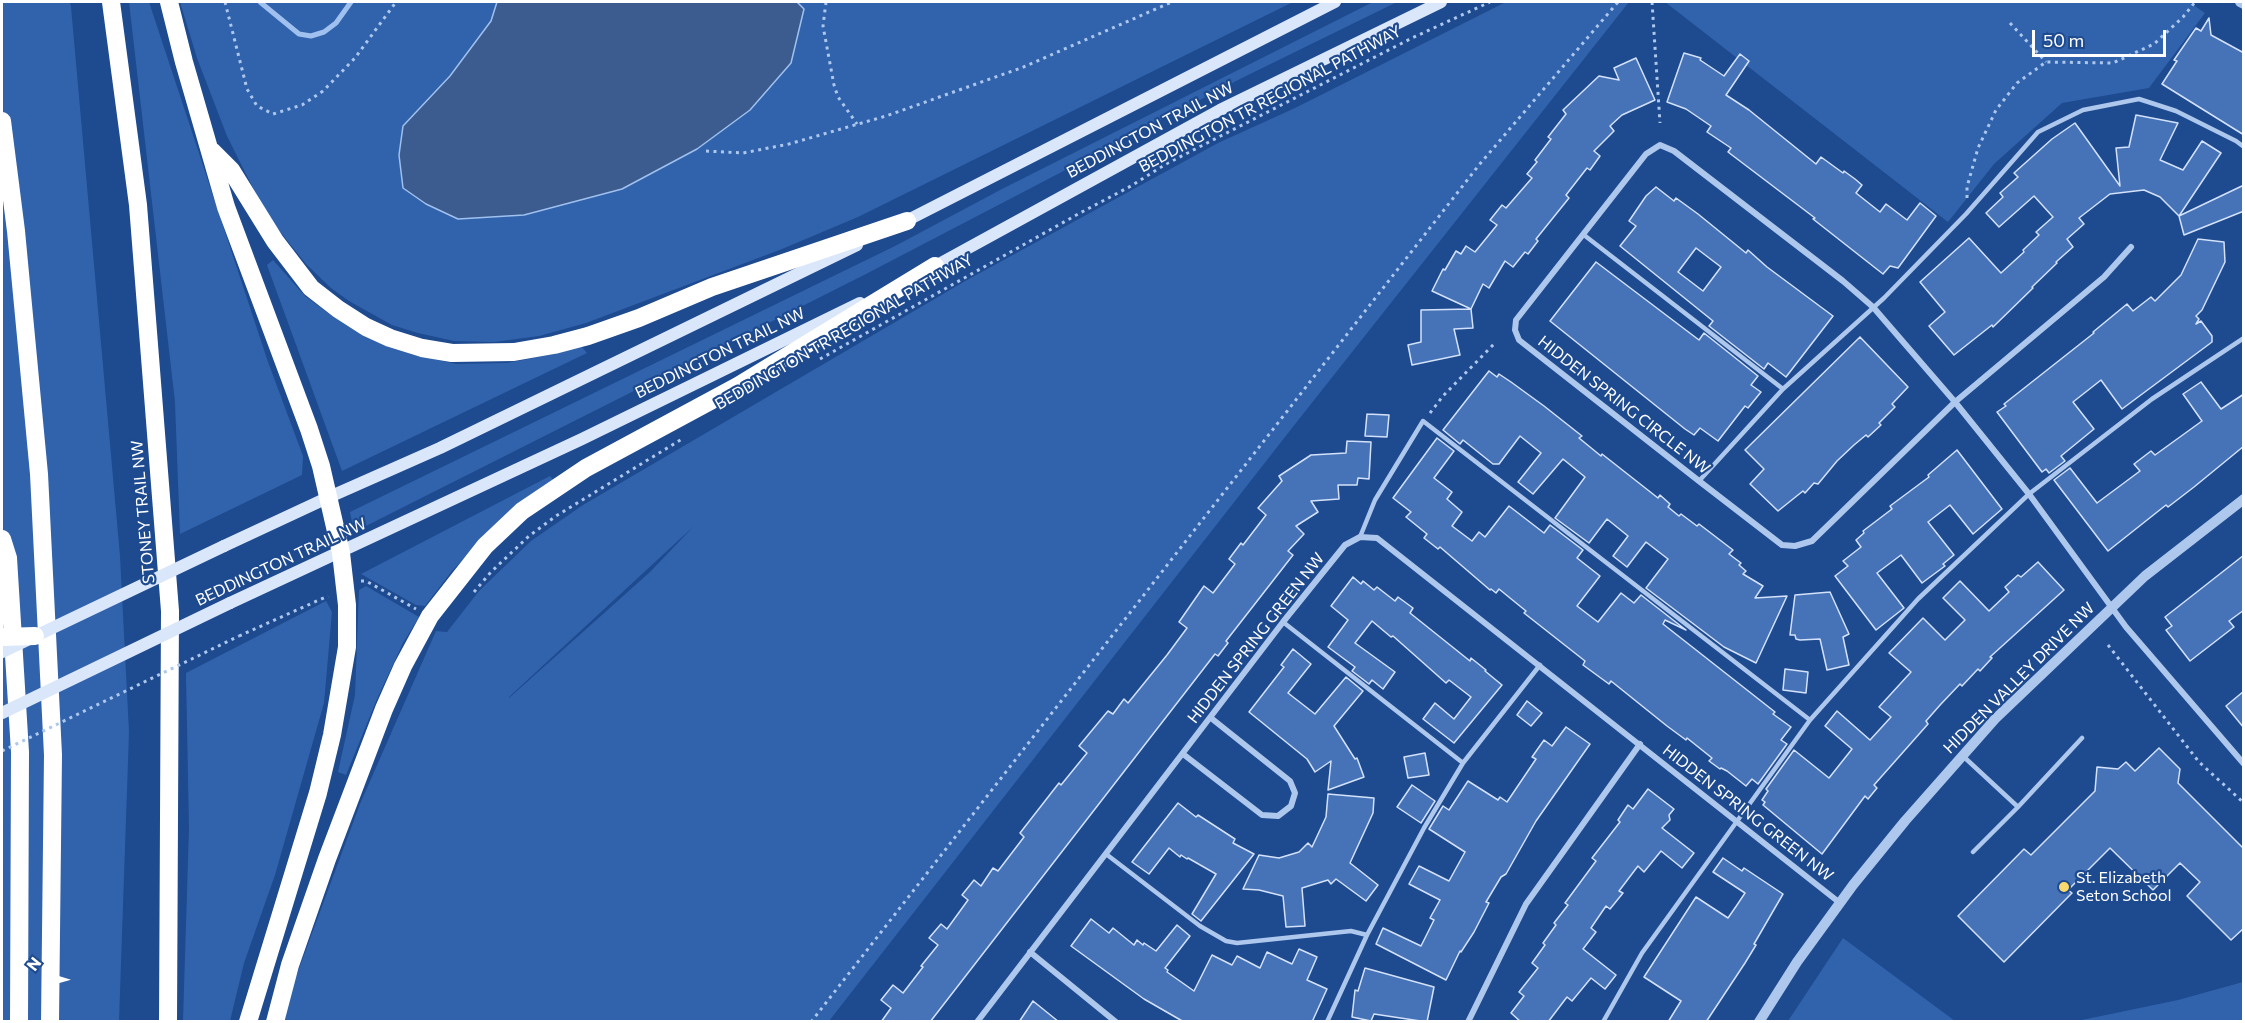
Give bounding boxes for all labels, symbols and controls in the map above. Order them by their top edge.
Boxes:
scale bar [2035,18,2168,56]
street label: BEDDINGTON TR REGIONAL PATHWAY [1135,21,1405,177]
text: 50 m [2043,29,2084,51]
street label: BEDDINGTON TRAIL NW [1063,78,1237,182]
street label: BEDDINGTON TR REGIONAL PATHWAY [712,250,976,414]
street label: BEDDINGTON TRAIL NW [632,303,808,403]
street label: HIDDEN SPRING CIRCLE NW [1534,332,1714,478]
street label: STONEY TRAIL NW [127,439,159,585]
street label: BEDDINGTON TRAIL NW [192,514,370,610]
street label: HIDDEN SPRING GREEN NW [1183,549,1329,727]
street label: HIDDEN VALLEY DRIVE NW [1939,598,2099,758]
street label: HIDDEN SPRING GREEN NW [1659,740,1837,886]
place label: St. Elizabeth Seton School [2076,868,2172,906]
marker: St. Elizabeth Seton School [2057,880,2071,894]
north arrow [18,945,78,1005]
text: N [22,953,45,974]

